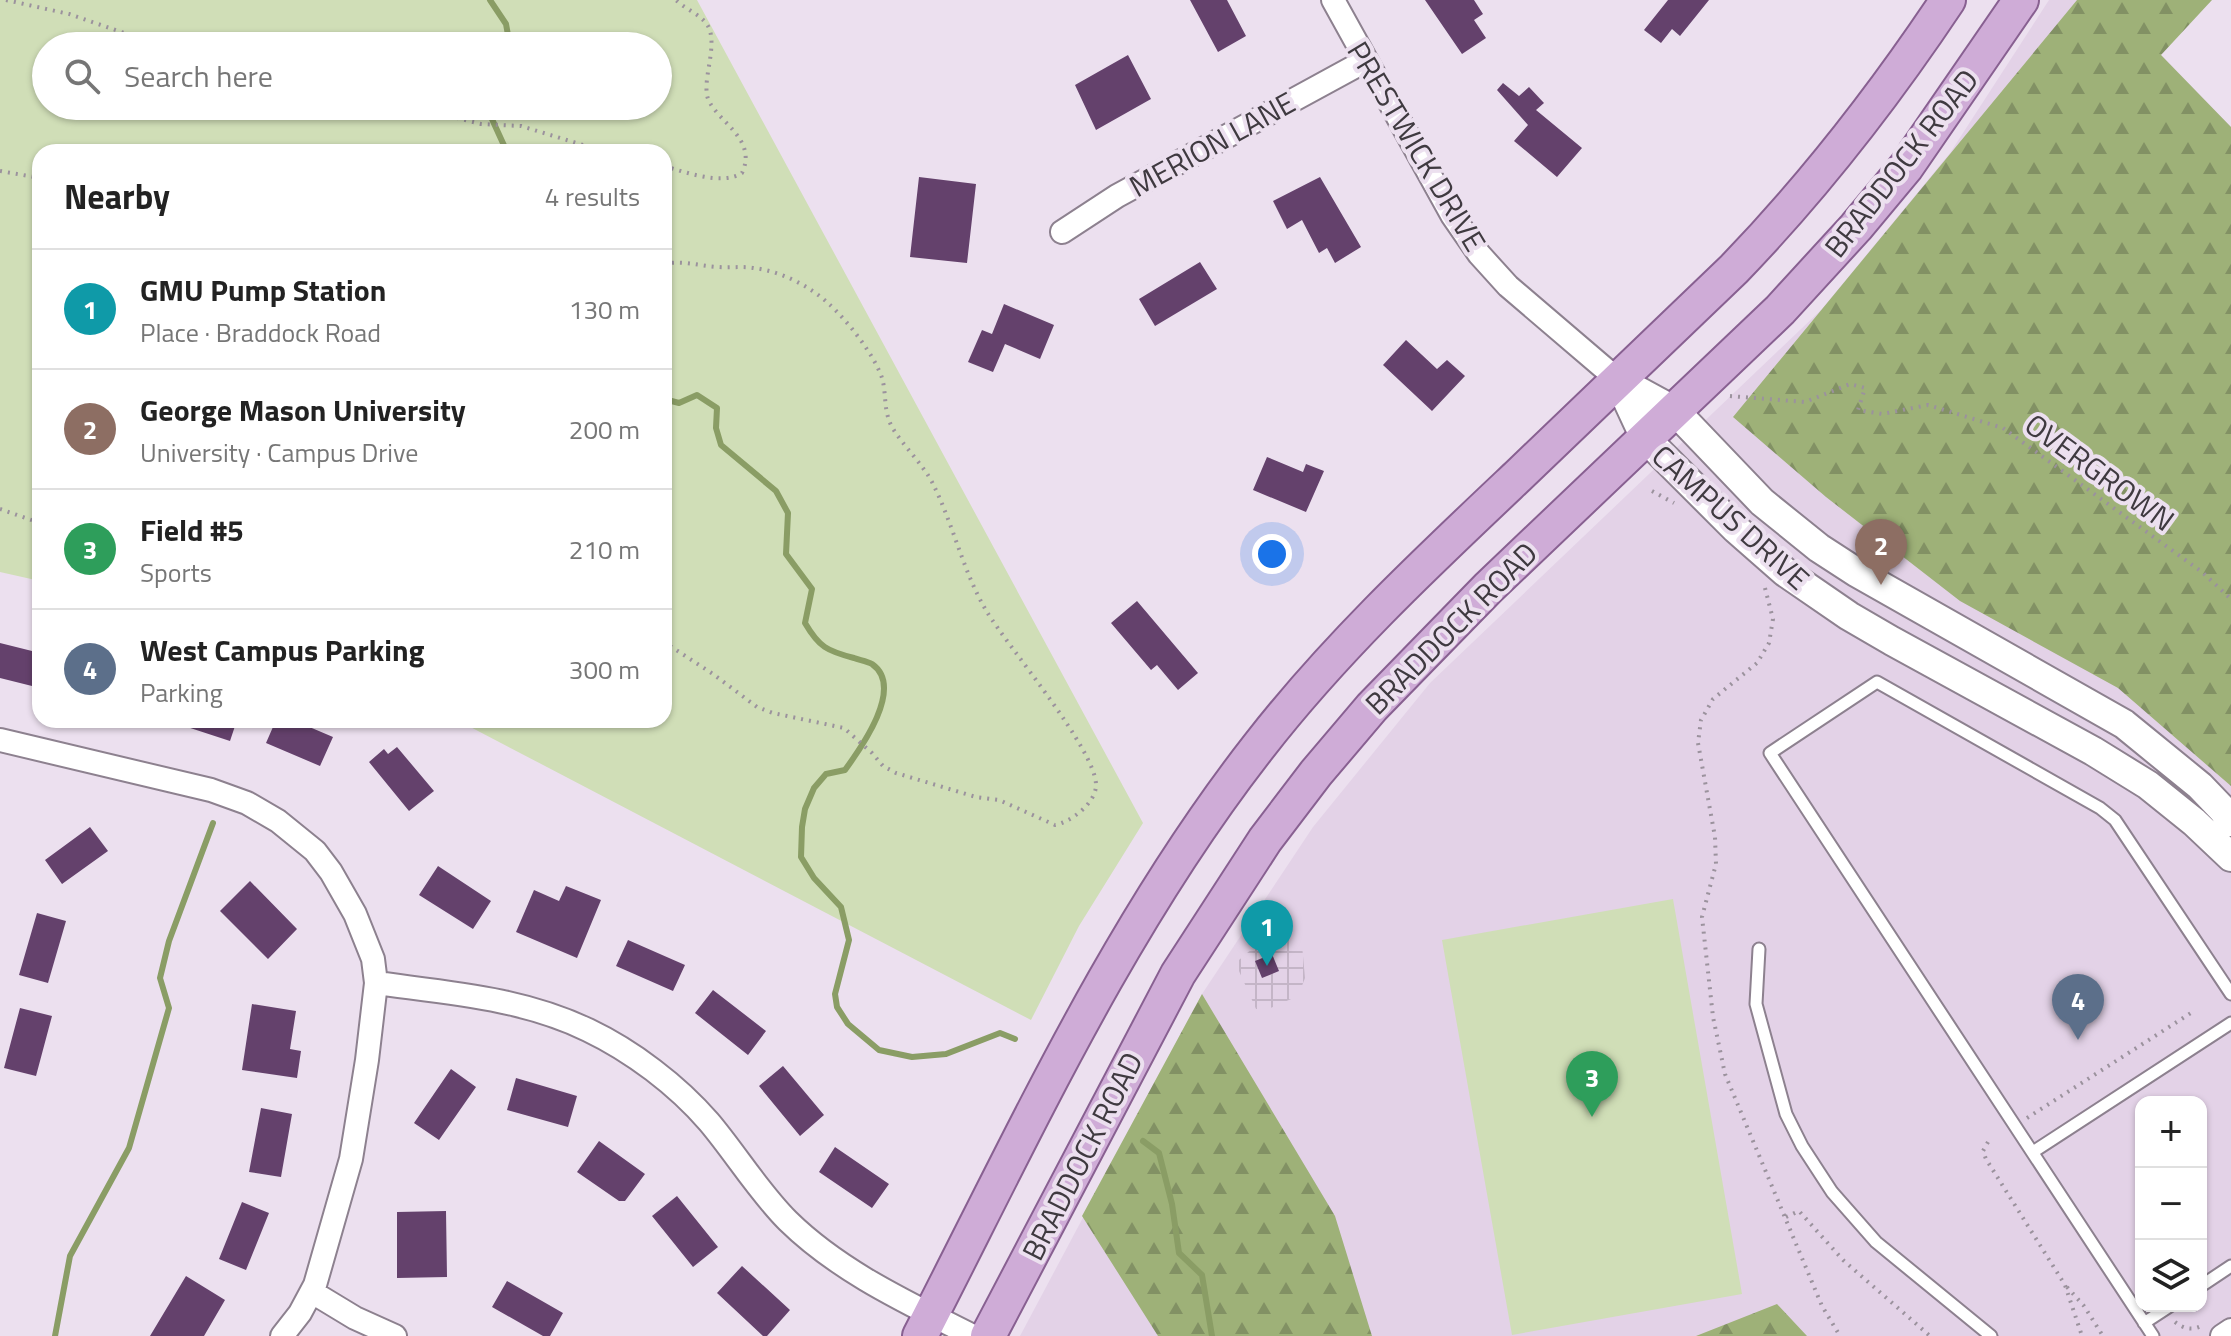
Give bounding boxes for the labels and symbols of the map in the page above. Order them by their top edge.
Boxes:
street label: PRESTWICK DRIVE [1336,32,1498,260]
street label: BRADDOCK ROAD [1813,59,1989,267]
street label: MERION LANE [1121,79,1303,209]
street label: OVERGROWN [2015,402,2185,542]
street label: CAMPUS DRIVE [1642,433,1820,601]
pin: 2 [1855,519,1907,585]
street label: BRADDOCK ROAD [1354,531,1548,725]
your location [1252,534,1292,574]
pin: 1 [1241,900,1293,966]
pin: 4 [2052,974,2104,1040]
street label: BRADDOCK ROAD [1010,1044,1154,1268]
pin: 3 [1566,1051,1618,1117]

